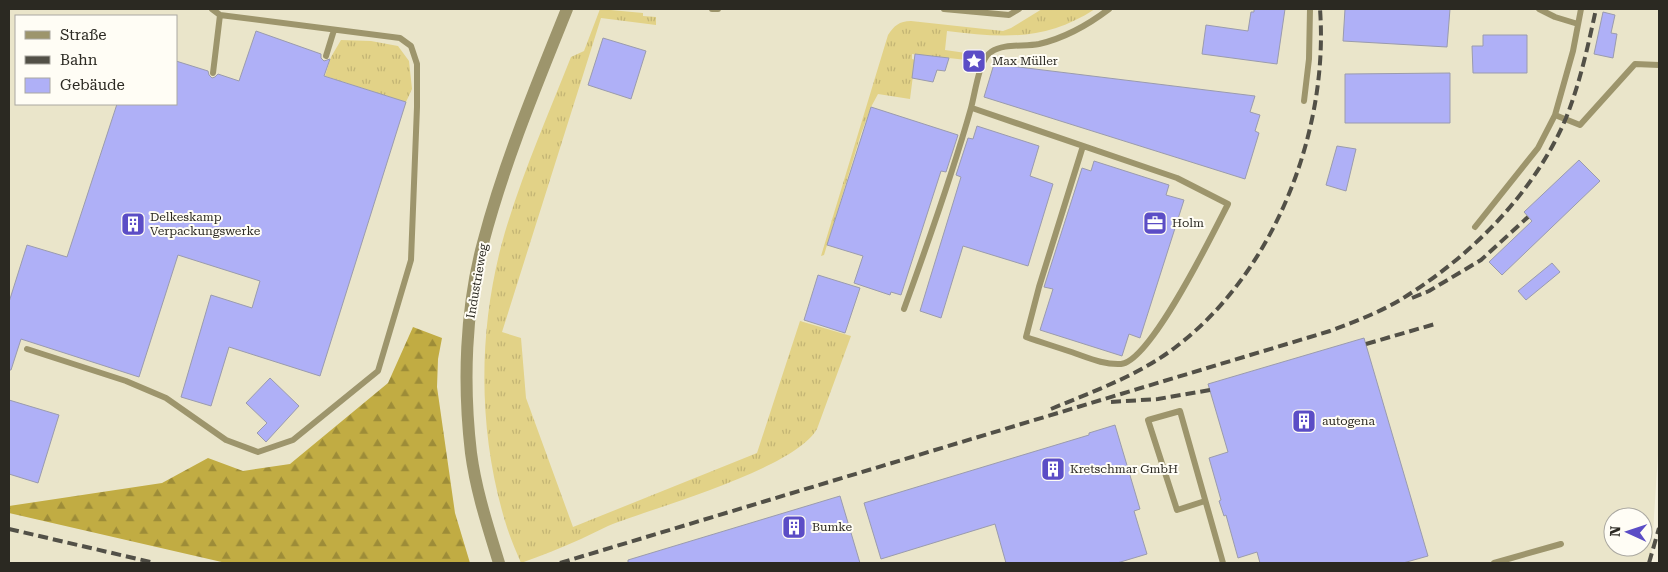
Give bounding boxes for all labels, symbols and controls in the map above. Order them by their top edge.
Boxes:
legend [15,15,178,105]
text: Straße [60,26,107,44]
place icon: Max Müller [961,48,987,74]
text: Bahn [60,51,98,69]
place label: Max Müller [992,54,1058,68]
text: Gebäude [60,76,125,94]
place label: Delkeskamp Verpackungswerke [150,210,261,238]
office icon: Holm [1142,210,1168,236]
building icon: Delkeskamp Verpackungswerke [120,211,146,237]
place label: Holm [1172,216,1204,230]
street label: Industrieweg [464,242,491,320]
building icon: autogena [1291,408,1317,434]
place label: autogena [1322,414,1375,428]
building icon: Kretschmar GmbH [1040,456,1066,482]
place label: Kretschmar GmbH [1070,462,1178,476]
north arrow [1603,507,1653,557]
building icon: Bumke [781,514,807,540]
place label: Bumke [812,520,852,534]
text: N [1607,525,1623,537]

